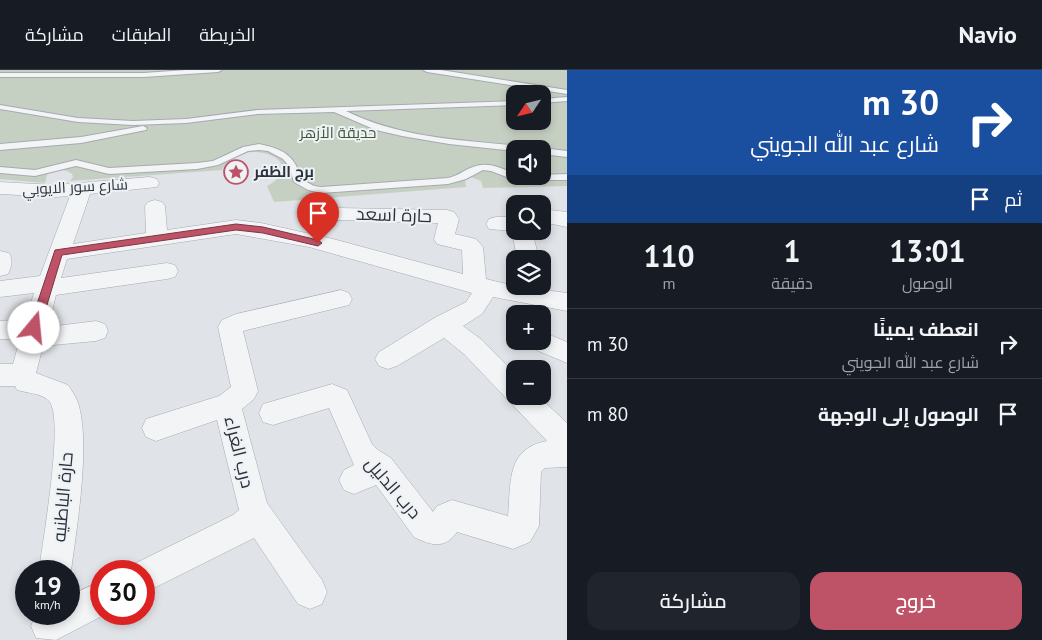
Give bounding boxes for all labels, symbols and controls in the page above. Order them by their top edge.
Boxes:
text: Navio [959,19,1017,50]
text: مشاركة [25,23,84,46]
text: الطبقات [112,23,171,46]
text: الخريطة [199,23,256,46]
text: 30 m [862,79,939,125]
north arrow [506,85,551,130]
map controls [506,85,551,405]
icon: right [957,90,1022,155]
park label: حديقة الأزهر [299,123,376,142]
text: شارع عبد الله الجويني [750,130,939,158]
button: sound [506,140,551,185]
place icon: برج الظفر [223,159,249,185]
place label: برج الظفر [253,162,314,182]
street label: شارع سور الايوبي [22,174,128,202]
icon: arrive [966,185,994,213]
text: ثم [1004,187,1022,211]
pin [297,192,339,243]
button: search [506,195,551,240]
icon: arrive [304,199,332,227]
street label: حارة اسعد [356,202,432,227]
text: 1 [783,231,800,270]
text: 13:01 [889,231,965,270]
text: 110 [644,236,695,275]
button: layers [506,250,551,295]
text: m [663,273,676,293]
text: دقيقة [771,273,813,293]
text: الوصول [902,273,953,293]
position arrow [7,301,59,353]
button: + [506,305,551,350]
text: انعطف يمينًا [873,317,979,341]
icon: right [994,330,1022,358]
text: 30 m [587,332,628,356]
text: شارع عبد الله الجويني [842,352,979,372]
button: − [506,360,551,405]
icon: arrive [994,400,1022,428]
text: 80 m [587,402,628,426]
text: الوصول إلى الوجهة [818,402,979,426]
street label: درب الغراء [219,413,260,490]
street label: حارة الباطنيه [47,451,78,543]
street label: درب الدليل [360,452,427,523]
speed limit sign: 30 [90,560,155,625]
text: 19 [33,570,62,602]
button: مشاركة [587,572,800,630]
button: خروج [810,572,1022,630]
text: km/h [34,597,61,612]

